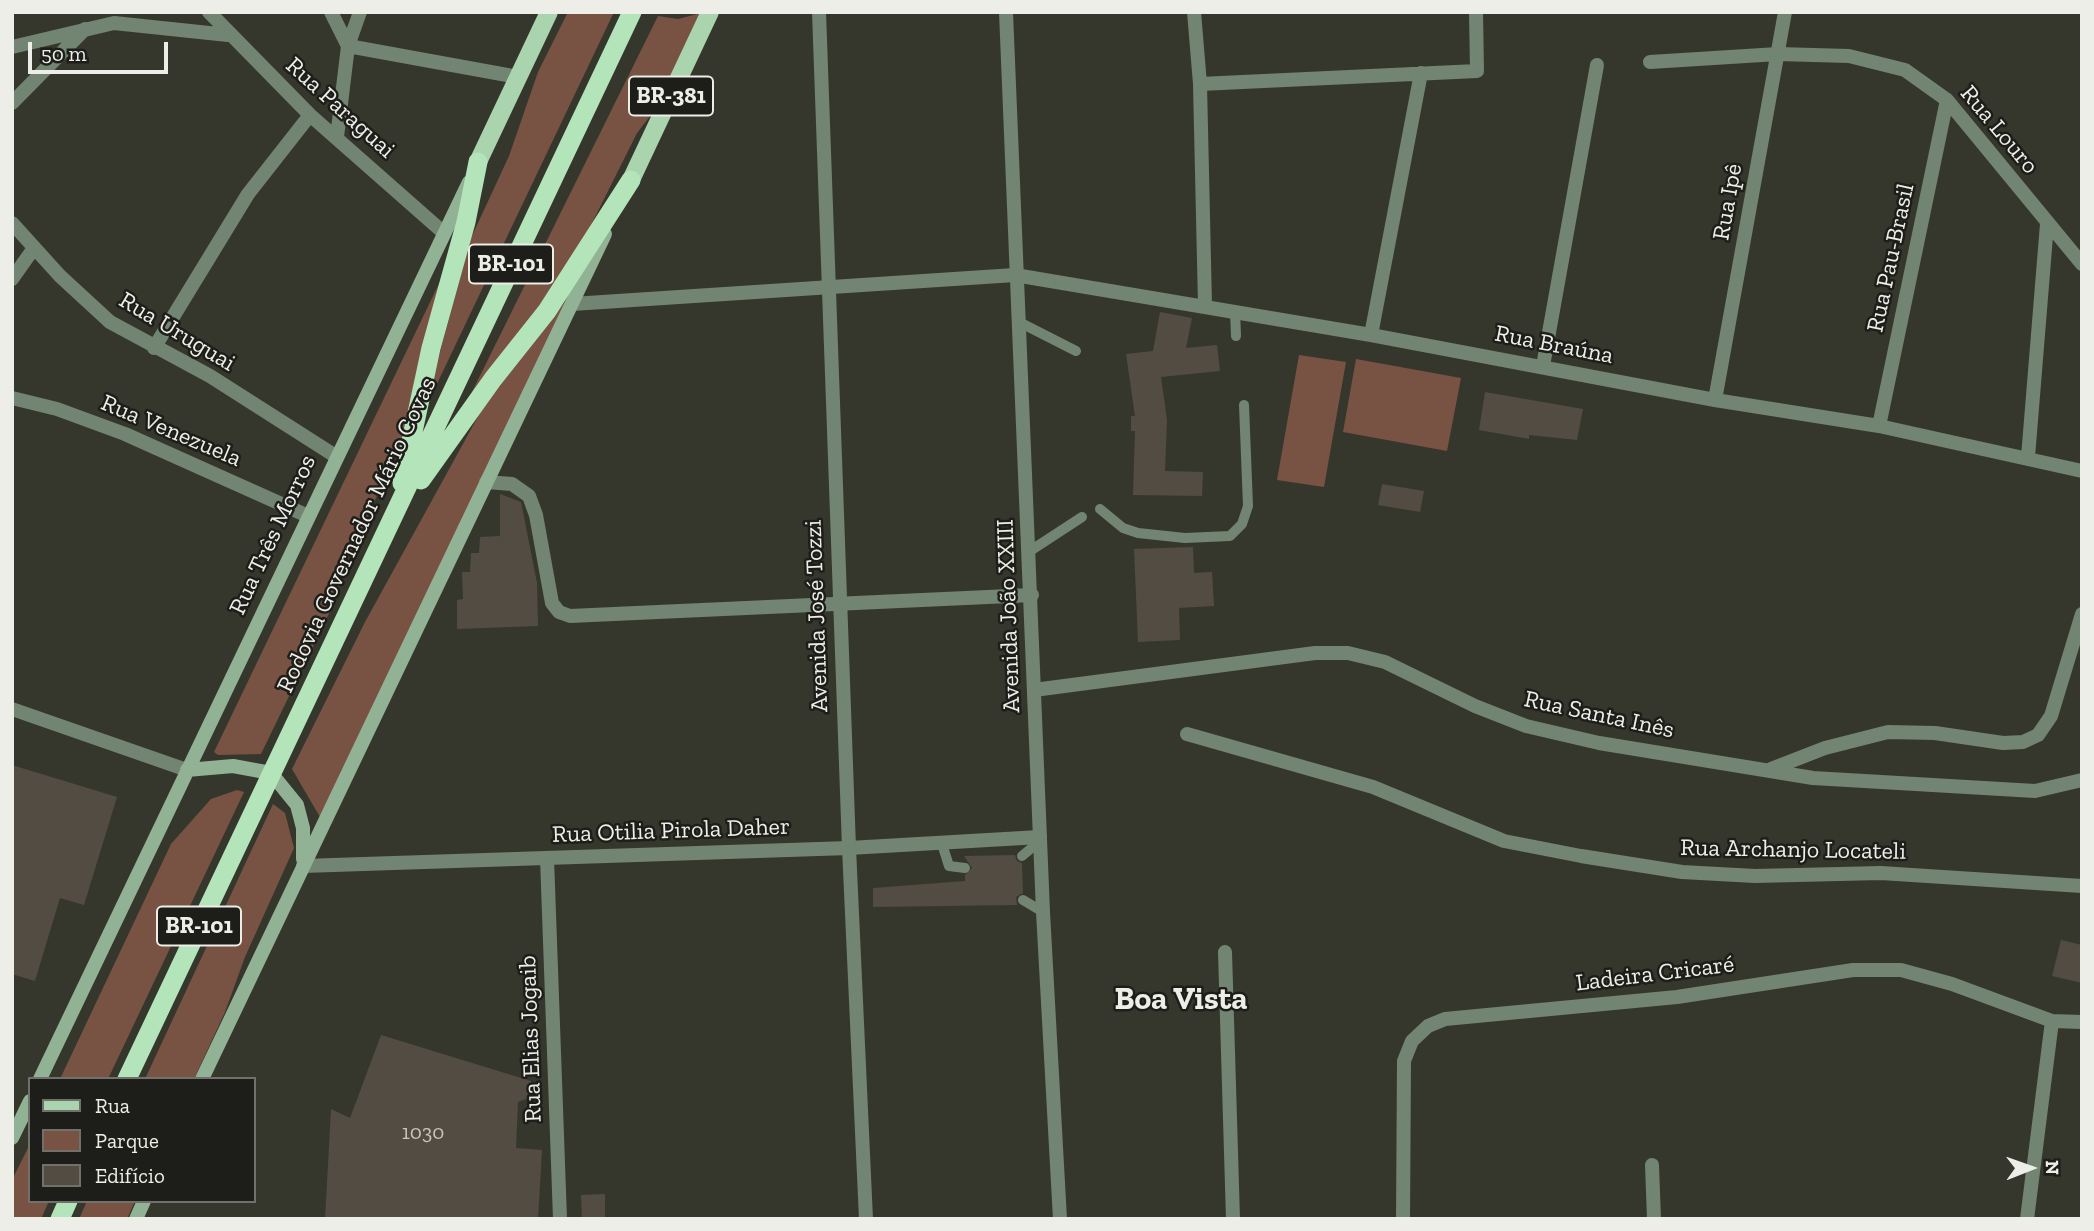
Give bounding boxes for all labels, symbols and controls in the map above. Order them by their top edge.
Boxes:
scale bar [32,28,172,72]
text: 50 m [41,41,87,66]
street label: Rua Paraguai [279,51,401,165]
road number: BR-381 [629,76,713,116]
street label: Rua Louro [1954,80,2044,180]
street label: Rua Ipê [1707,162,1749,242]
street label: Rua Pau-Brasil [1861,181,1921,335]
road number: BR-101 [469,244,553,284]
street label: Rua Uruguai [114,286,240,378]
street label: Rua Braúna [1492,319,1616,371]
street label: Rodovia Governador Mário Covas [271,373,443,697]
street label: Rua Venezuela [97,389,245,473]
street label: Rua Três Morros [223,450,323,620]
street label: Avenida José Tozzi [799,519,835,713]
street label: Avenida João XXIII [991,519,1027,713]
street label: Rua Santa Inês [1521,685,1677,745]
street label: Rua Otilia Pirola Daher [552,812,790,850]
street label: Rua Archanjo Locateli [1680,834,1906,866]
road number: BR-101 [157,906,241,945]
street label: Ladeira Cricaré [1574,950,1736,998]
street label: Rua Elias Jogaib [514,955,548,1123]
district label: Boa Vista [1114,981,1248,1019]
legend [28,1077,256,1203]
text: Rua [95,1093,130,1118]
house number: 1030 [402,1120,444,1146]
text: Parque [95,1128,159,1153]
north arrow [1996,1133,2066,1203]
text: N [2041,1160,2064,1175]
text: Edifício [95,1163,165,1188]

